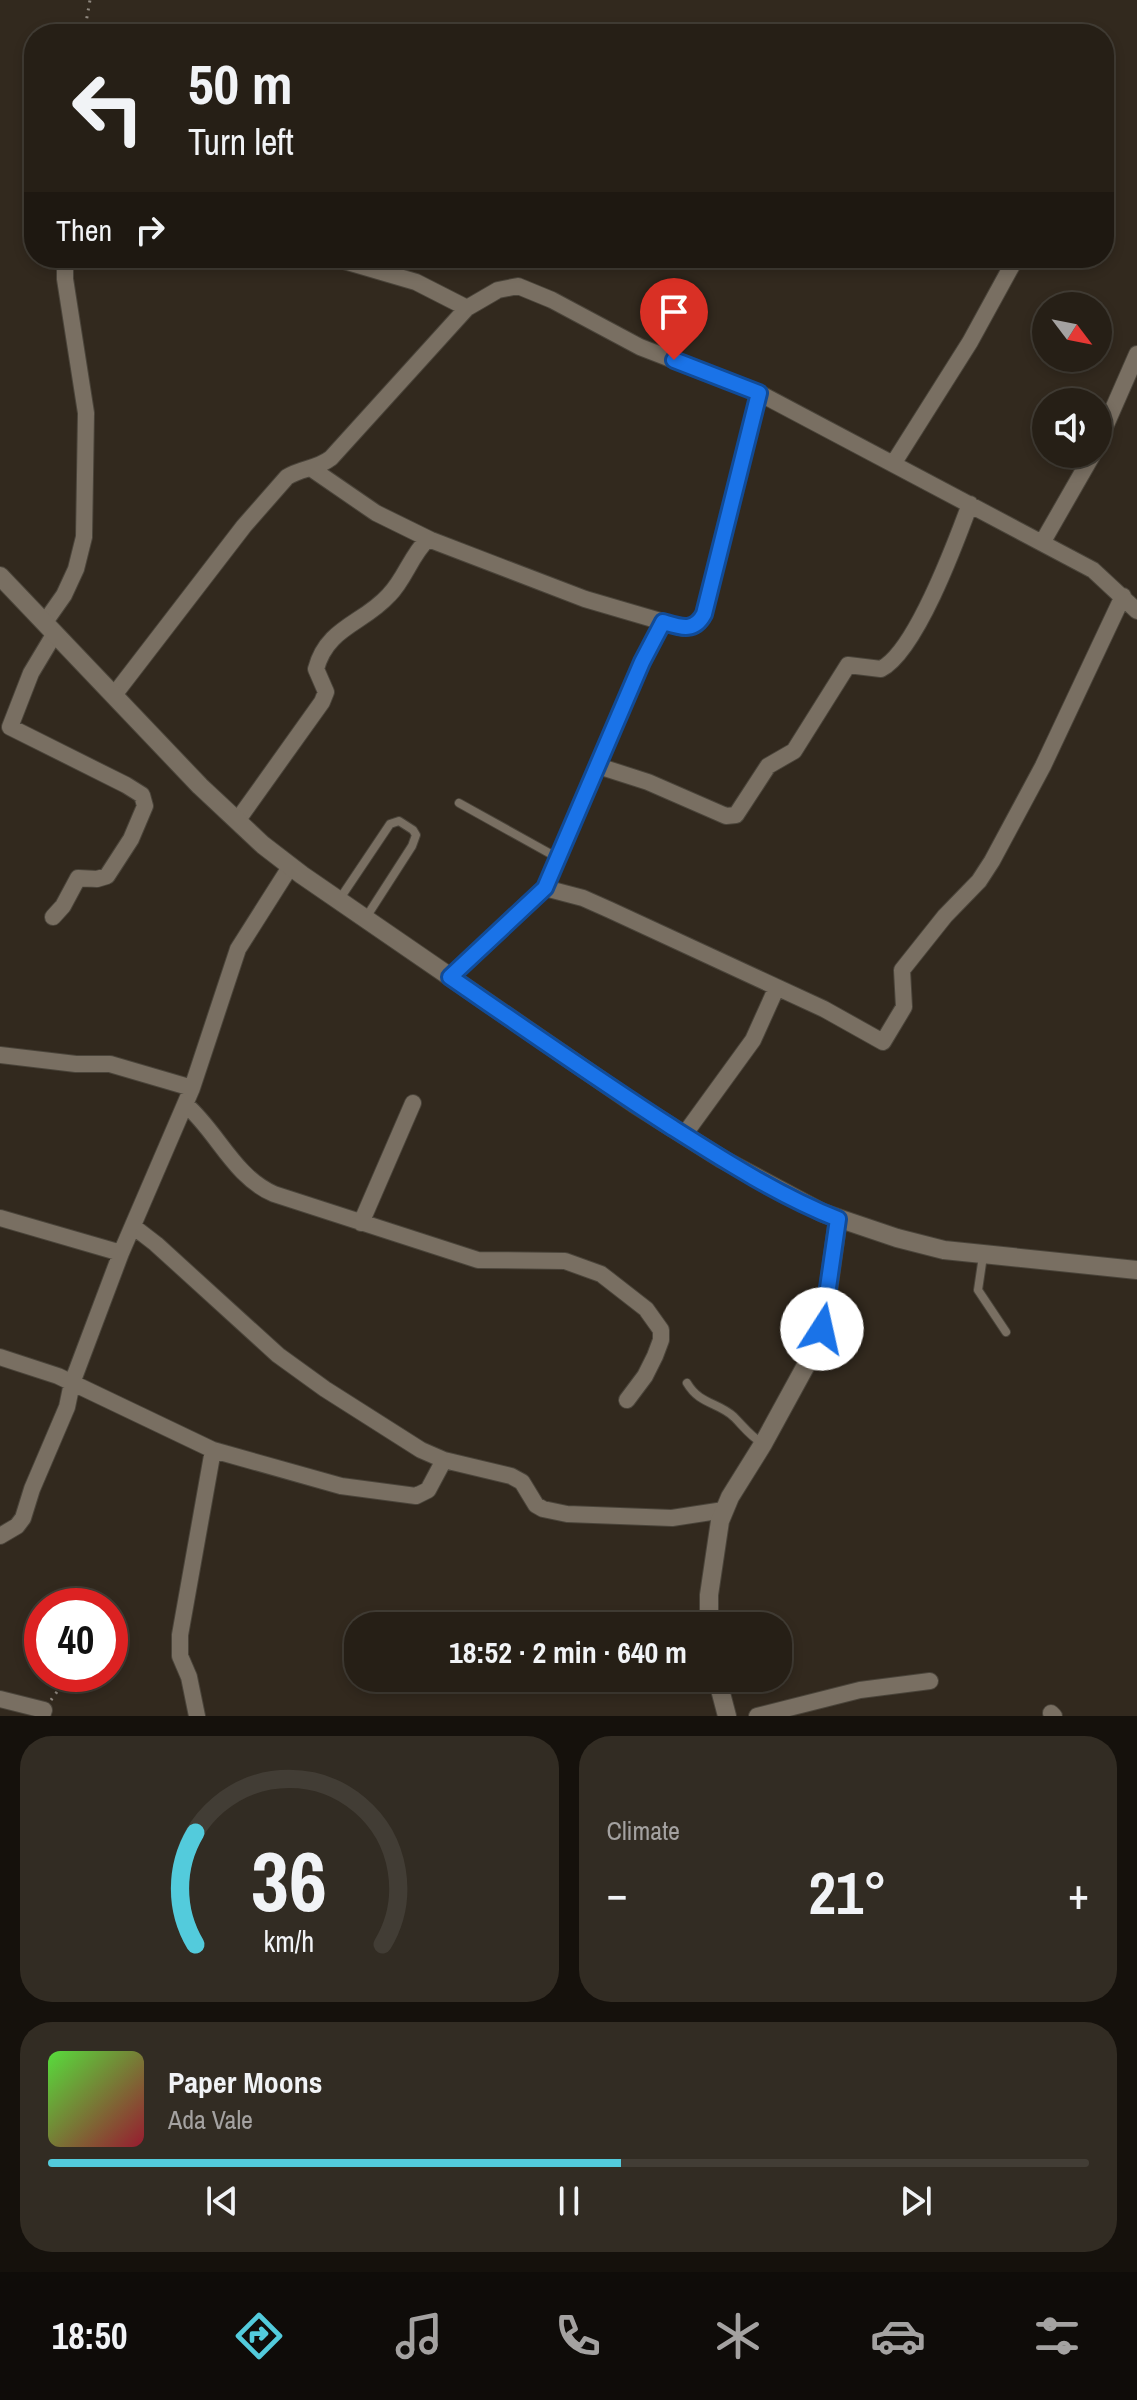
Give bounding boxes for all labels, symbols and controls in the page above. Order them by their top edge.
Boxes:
text: 50 m [188,46,293,121]
icon: left [56,56,160,160]
text: Turn left [188,118,294,166]
icon: right [128,208,172,252]
text: Then [56,210,112,250]
pin [640,278,708,360]
icon: arrive [652,290,696,334]
north arrow [1032,292,1112,372]
map controls [1032,292,1112,468]
button: sound [1032,388,1112,468]
position arrow [780,1287,864,1371]
speed limit sign: 40 [24,1588,128,1692]
text: 18:52 · 2 min · 640 m [449,1632,687,1672]
text: Climate [607,1813,680,1848]
text: 36 [251,1825,327,1937]
text: 21° [808,1852,887,1933]
text: − [607,1863,628,1923]
text: + [1068,1863,1089,1923]
text: km/h [264,1922,315,1961]
text: Paper Moons [168,2062,322,2102]
text: Ada Vale [168,2102,253,2137]
icon: previous [200,2179,244,2223]
icon: pause [547,2179,591,2223]
icon: next [894,2179,938,2223]
icon: directions [231,2308,287,2364]
icon: music [391,2308,447,2364]
icon: phone [550,2308,606,2364]
icon: climate [710,2308,766,2364]
icon: car [870,2308,926,2364]
icon: filters [1029,2308,1085,2364]
text: 18:50 [52,2312,127,2360]

